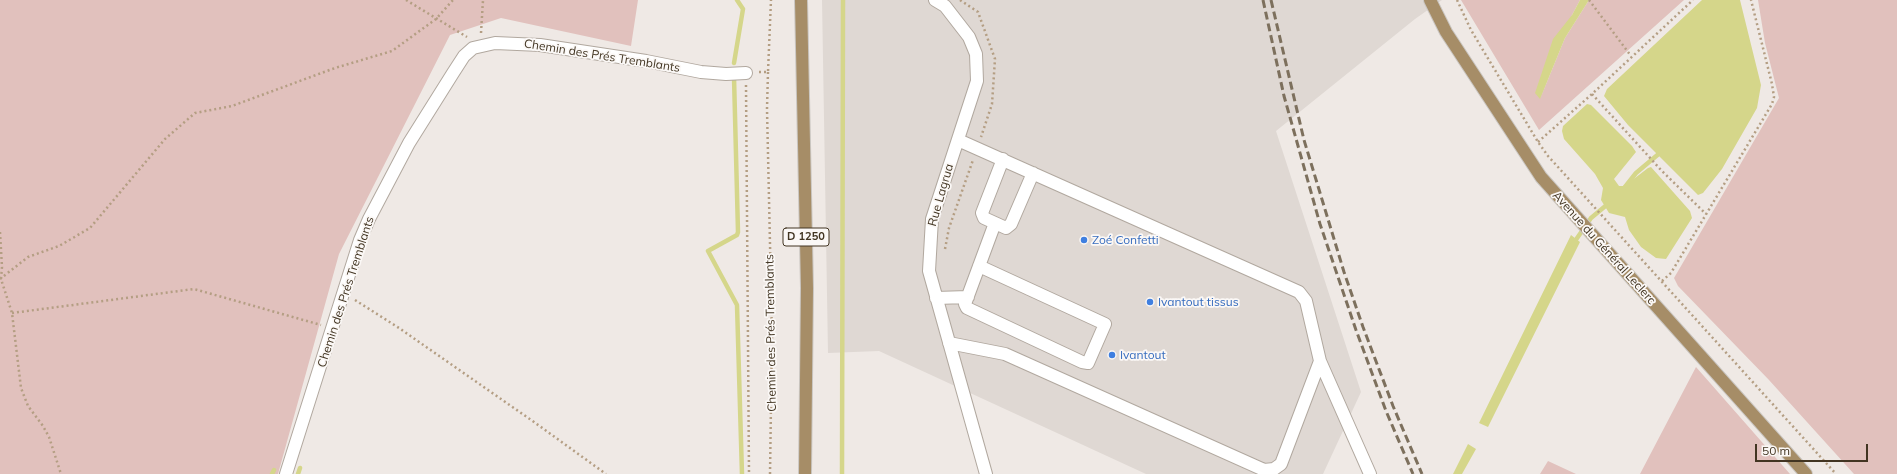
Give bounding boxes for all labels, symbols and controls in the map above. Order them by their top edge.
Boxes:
street label: Chemin des Prés Tremblants [523,37,681,75]
street label: Rue Lagrua [925,162,957,228]
street label: Avenue du Général Leclerc [1549,189,1659,307]
street label: Chemin des Prés Tremblants [315,215,377,369]
road number: D 1250 [783,228,829,246]
place label: Zoé Confetti [1092,233,1159,247]
marker: Zoé Confetti [1079,235,1089,245]
street label: Chemin des Prés Tremblants [762,254,780,412]
place label: Ivantout tissus [1158,295,1239,309]
marker: Ivantout tissus [1145,297,1155,307]
place label: Ivantout [1120,348,1166,362]
marker: Ivantout [1107,350,1117,360]
scale bar [1757,436,1870,462]
text: 50 m [1762,443,1790,458]

